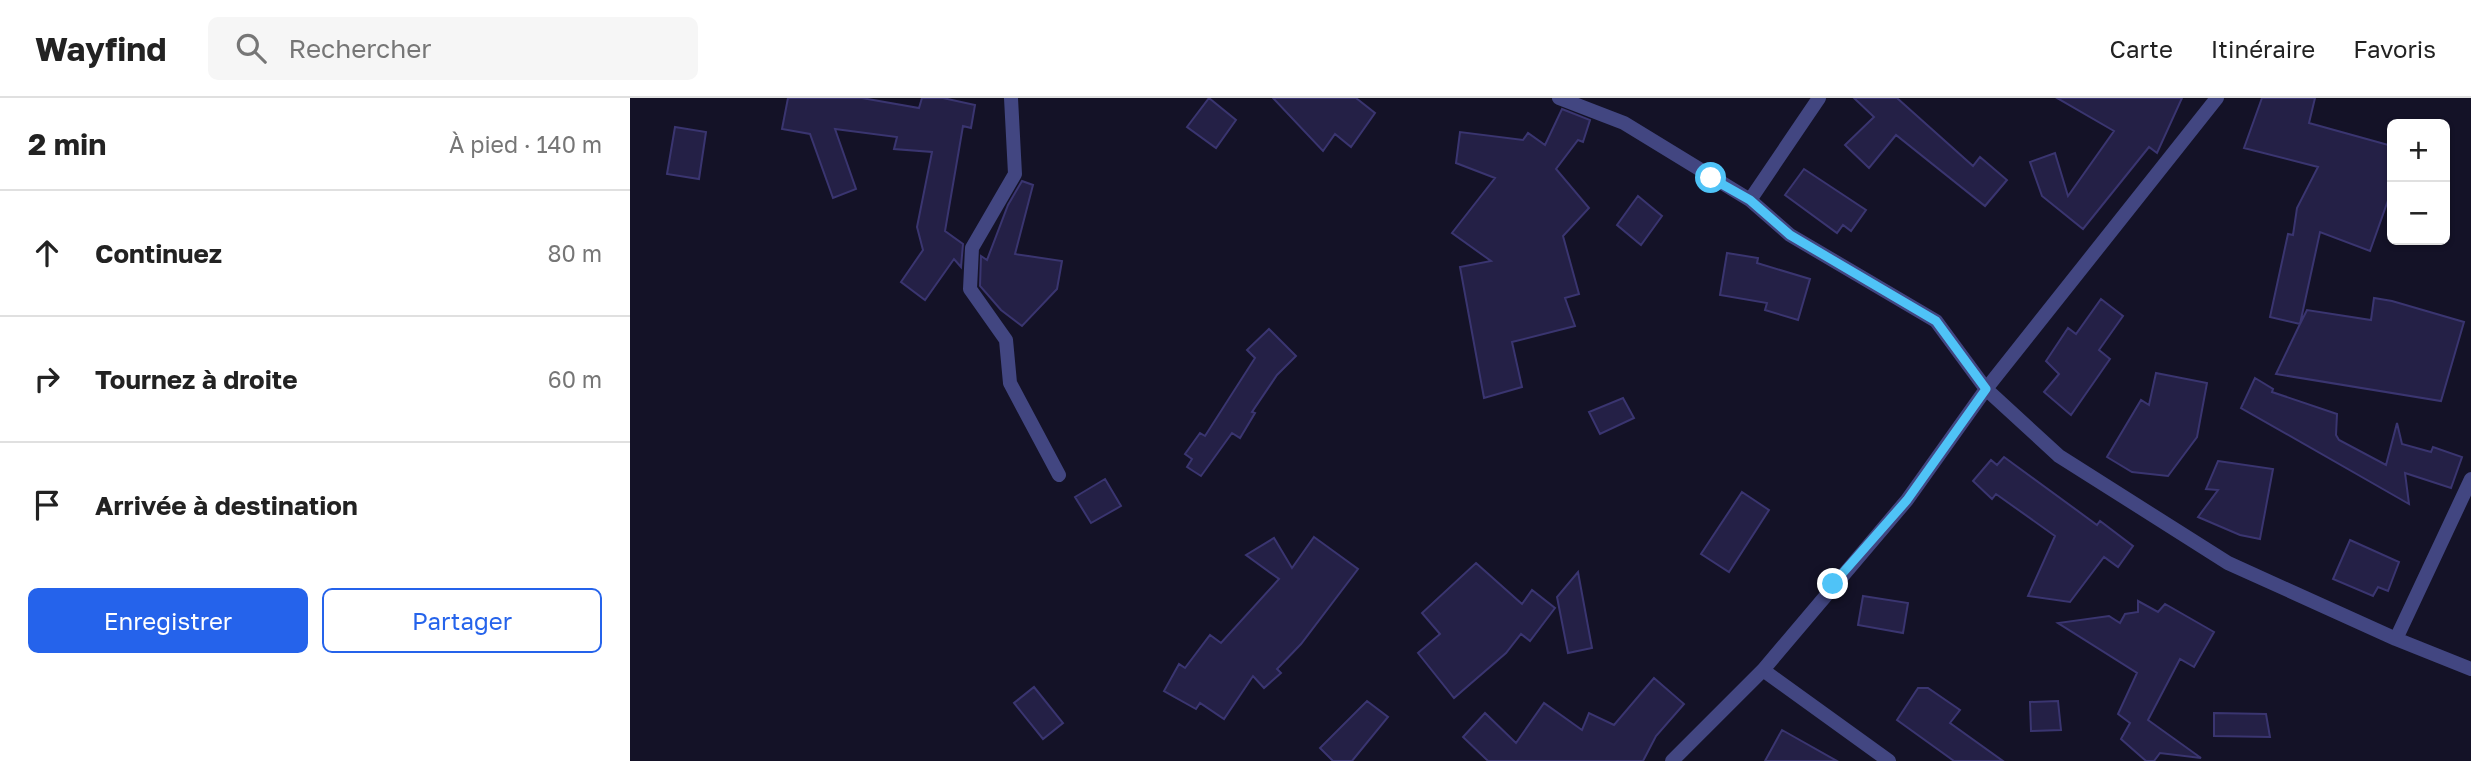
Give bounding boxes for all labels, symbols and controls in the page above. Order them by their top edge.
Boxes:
search box [208,17,698,80]
text: Wayfind [35,29,166,68]
icon: search [232,29,270,67]
text: Rechercher [288,33,431,64]
text: Carte [2110,34,2173,63]
text: Itinéraire [2211,34,2315,63]
text: Favoris [2353,34,2436,63]
map controls [2387,119,2450,245]
button: + [2387,119,2450,182]
text: 2 min [28,126,106,162]
text: À pied · 140 m [449,130,602,158]
route start [1695,162,1726,193]
button: − [2387,182,2450,245]
icon: ahead [28,234,66,272]
text: Continuez [95,238,222,269]
text: 80 m [548,239,602,267]
icon: right [28,360,66,398]
text: Tournez à droite [95,364,298,395]
text: 60 m [548,365,602,393]
icon: arrive [28,486,66,524]
text: Arrivée à destination [95,490,358,521]
route end [1817,568,1848,599]
button: Enregistrer [28,588,308,653]
button: Partager [322,588,602,653]

